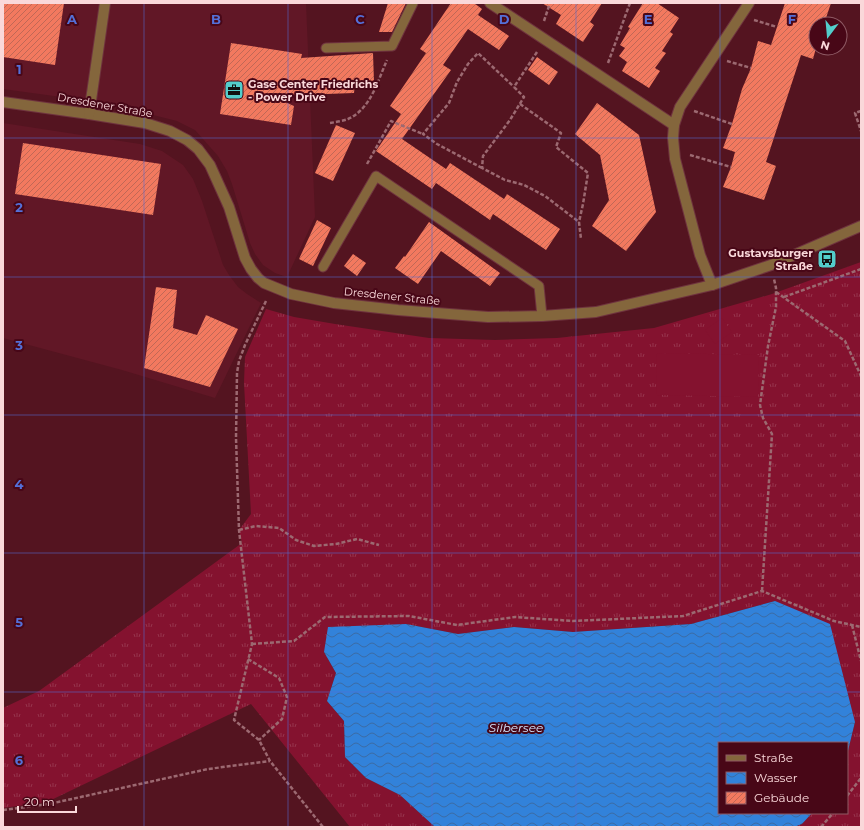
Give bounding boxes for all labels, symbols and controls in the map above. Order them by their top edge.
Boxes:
text: A [66,11,78,27]
text: B [211,11,221,27]
text: C [355,11,365,27]
text: D [499,11,510,27]
text: E [644,11,653,27]
text: F [788,11,796,27]
north arrow [808,16,848,56]
text: N [819,38,831,54]
text: 1 [16,61,22,77]
place label: Gase Center Friedrichs - Power Drive [248,77,378,104]
office icon: Gase Center Friedrichs - Power Drive [223,79,245,101]
street label: Dresdener Straße [56,90,154,120]
text: 2 [15,199,23,215]
place label: Gustavsburger Straße [728,246,813,273]
bus stop icon: Gustavsburger Straße [816,248,838,270]
street label: Dresdener Straße [343,284,441,308]
text: 3 [14,337,23,353]
text: 4 [15,476,24,492]
text: 5 [15,614,23,630]
water label: Silbersee [489,720,543,735]
legend [718,742,848,814]
text: Straße [754,750,793,765]
text: 6 [15,752,24,768]
text: Wasser [754,770,798,785]
scale bar [18,788,76,814]
text: Gebäude [754,790,809,805]
text: 20 m [24,794,55,809]

